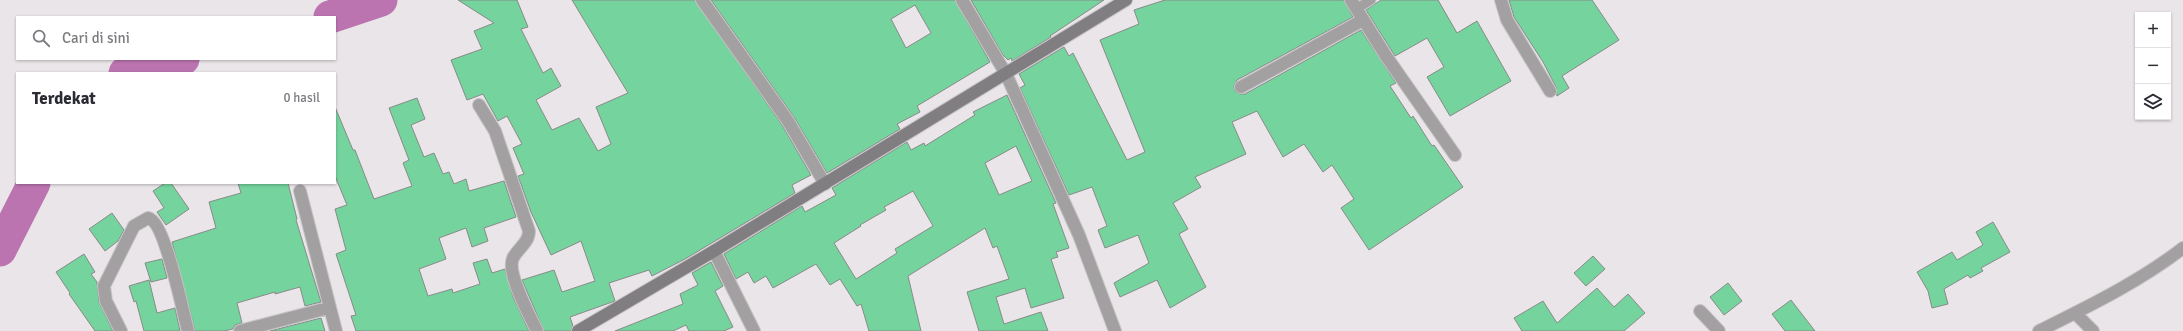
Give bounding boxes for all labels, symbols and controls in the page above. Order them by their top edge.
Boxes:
map controls [2135,12,2171,120]
button: + [2135,12,2171,48]
search box [16,16,336,60]
icon: search [30,27,52,49]
text: Cari di sini [62,29,130,47]
button: − [2135,48,2171,84]
button: layers [2135,84,2171,120]
text: Terdekat [32,88,96,109]
text: 0 hasil [283,90,320,106]

